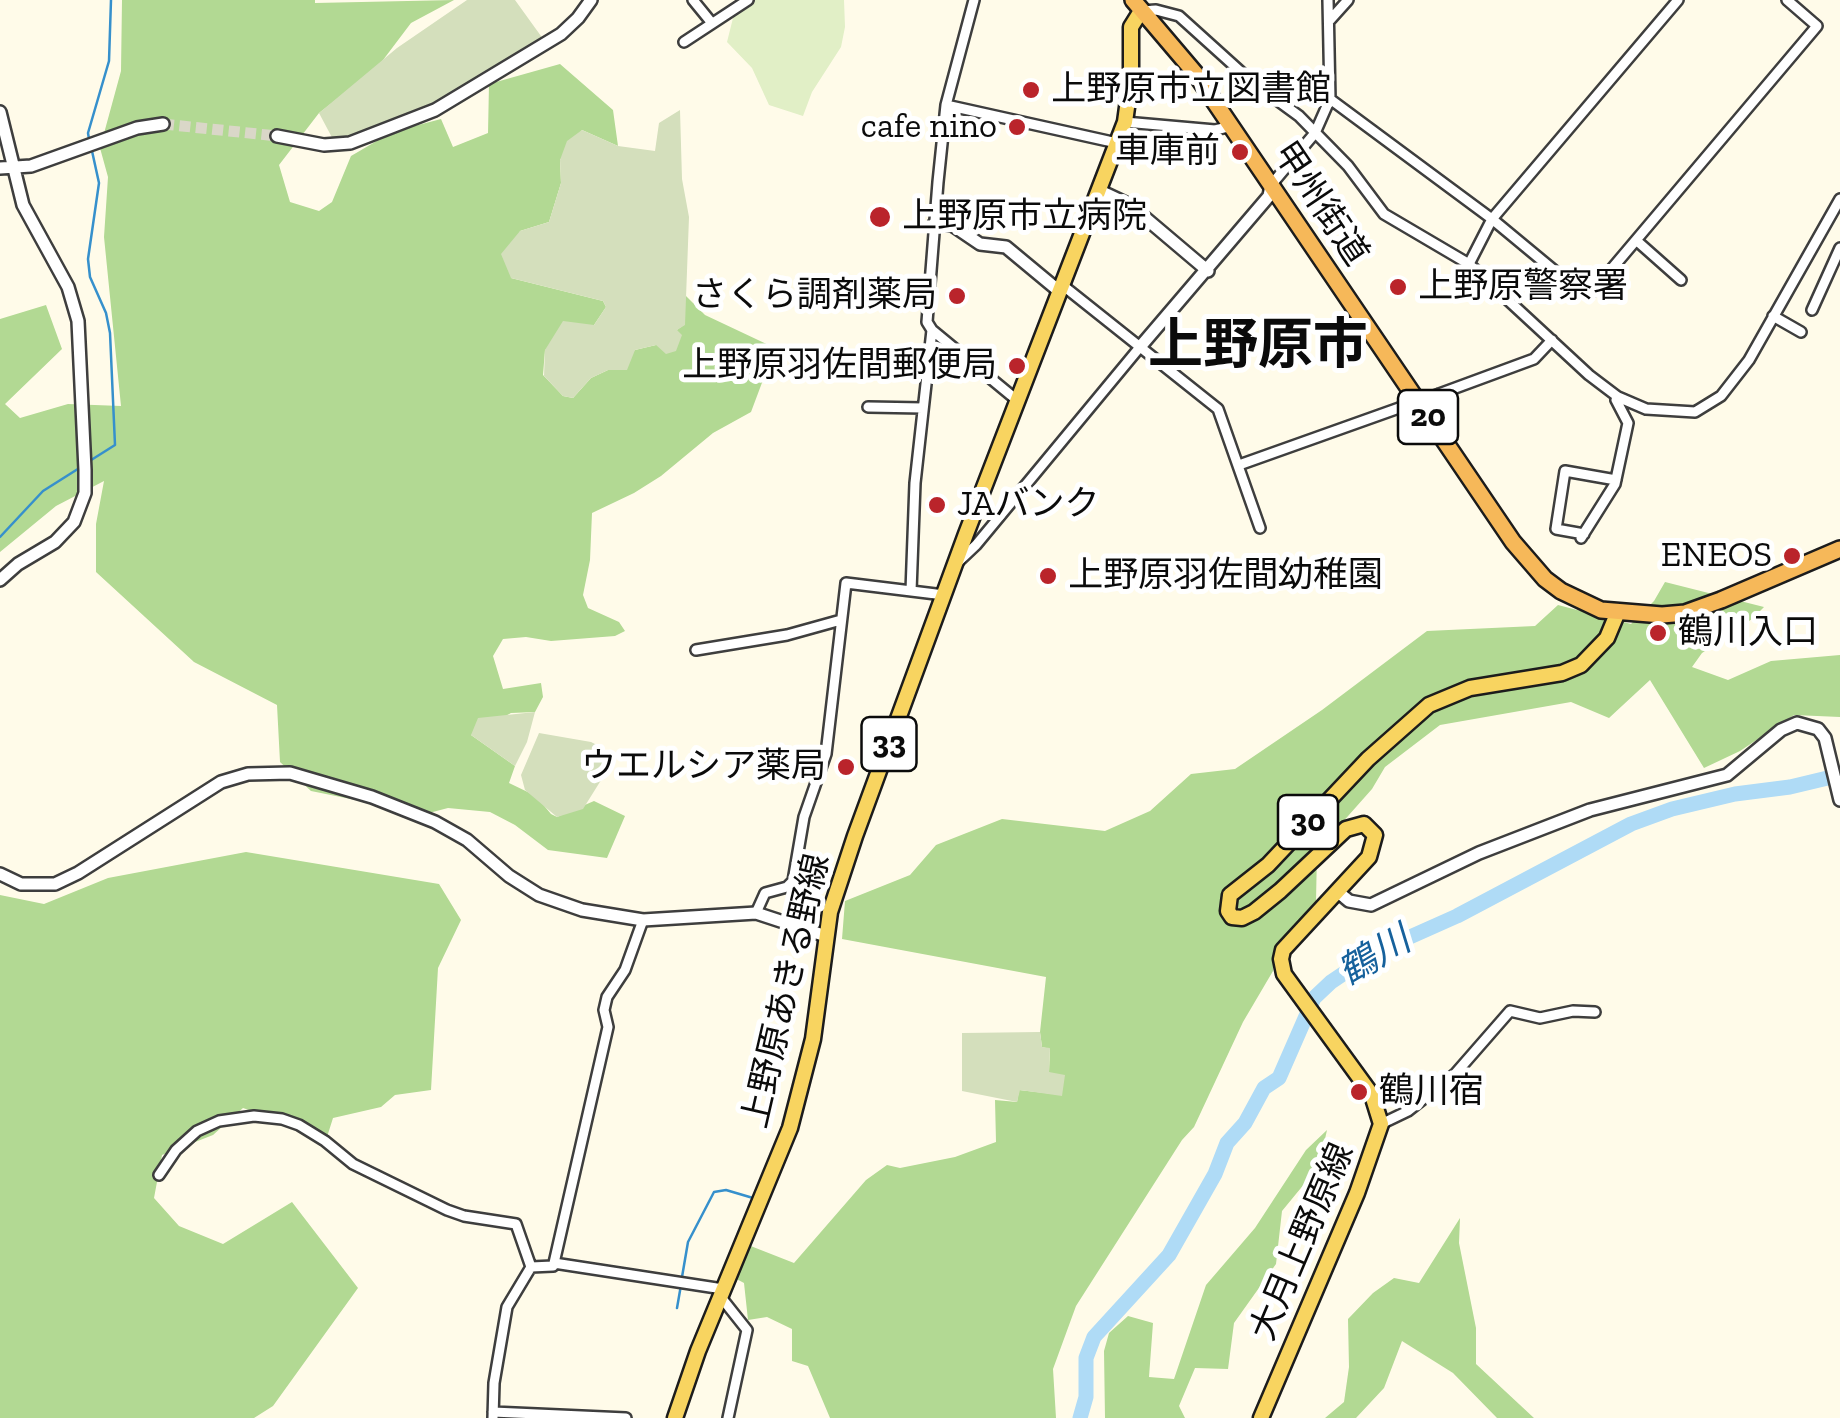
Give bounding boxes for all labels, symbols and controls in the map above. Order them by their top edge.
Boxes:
place label: 上野原市立図書館 [1051,69,1331,111]
marker: 上野原市立図書館 [1020,79,1042,101]
place label: cafe nino [861,106,997,148]
marker: cafe nino [1006,116,1028,138]
place label: 車庫前 [1115,131,1220,173]
street label: 甲州街道 [1263,134,1377,274]
marker: 車庫前 [1229,141,1251,163]
place label: 上野原市立病院 [902,196,1147,238]
marker: 上野原市立病院 [867,204,893,230]
place label: 上野原警察署 [1418,266,1628,308]
place label: さくら調剤薬局 [692,275,937,317]
marker: 上野原警察署 [1387,276,1409,298]
marker: さくら調剤薬局 [946,285,968,307]
district label: 上野原市 [1148,314,1368,380]
place label: 上野原羽佐間郵便局 [682,345,997,387]
marker: 上野原羽佐間郵便局 [1006,355,1028,377]
road number: 20 [1398,390,1458,444]
place label: JAバンク [957,484,1099,526]
marker: JAバンク [926,494,948,516]
place label: ENEOS [1661,535,1772,577]
marker: ENEOS [1781,545,1803,567]
place label: 上野原羽佐間幼稚園 [1068,555,1383,597]
marker: 上野原羽佐間幼稚園 [1037,565,1059,587]
place label: 鶴川入口 [1678,612,1818,654]
marker: 鶴川入口 [1647,622,1669,644]
road number: 33 [862,717,916,771]
place label: ウエルシア薬局 [581,746,826,788]
marker: ウエルシア薬局 [835,756,857,778]
road number: 30 [1278,795,1338,849]
street label: 上野原あきる野線 [735,850,839,1132]
water label: 鶴川 [1331,918,1419,996]
place label: 鶴川宿 [1379,1071,1484,1113]
marker: 鶴川宿 [1348,1081,1370,1103]
street label: 大月上野原線 [1243,1137,1363,1347]

